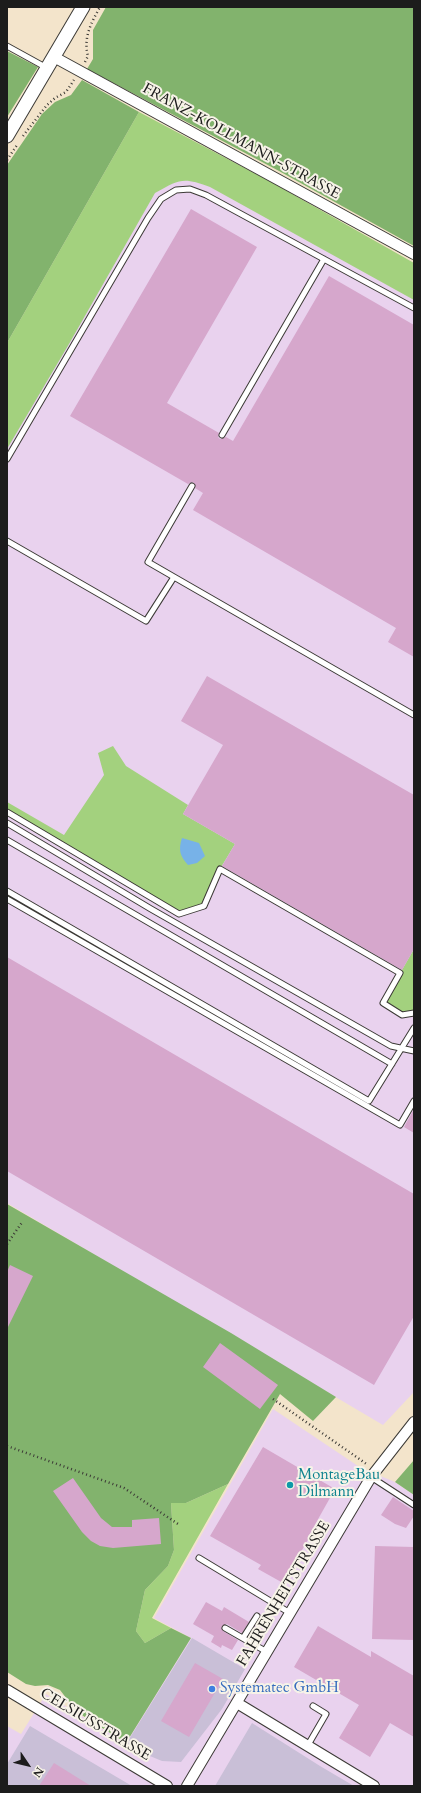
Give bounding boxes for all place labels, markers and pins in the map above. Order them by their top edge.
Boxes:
place label: MontageBau Dilmann [298,1467,380,1502]
marker: MontageBau Dilmann [285,1480,295,1490]
place label: Systematec GmbH [220,1680,339,1698]
marker: Systematec GmbH [207,1684,217,1694]

